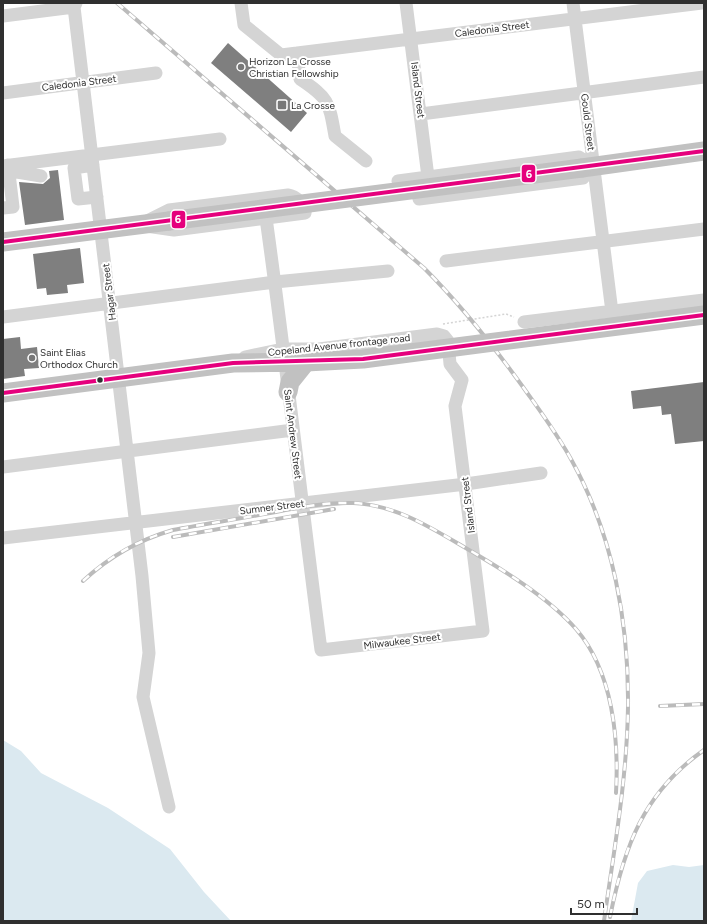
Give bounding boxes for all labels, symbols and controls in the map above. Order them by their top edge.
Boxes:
street label: Caledonia Street [454,18,530,40]
place label: Horizon La Crosse Christian Fellowship [249,55,339,80]
street label: Island Street [408,61,428,119]
marker: Horizon La Crosse Christian Fellowship [236,62,246,72]
street label: Caledonia Street [41,72,117,94]
street label: Gould Street [578,93,598,152]
marker: La Crosse [276,99,288,111]
place label: La Crosse [291,99,335,112]
line badge: 6 [521,164,536,183]
text: 6 [526,168,533,181]
line badge: 6 [171,210,186,229]
text: 6 [175,213,182,226]
street label: Hagar Street [99,262,119,321]
street label: Copeland Avenue frontage road [267,331,411,359]
place label: Saint Elias Orthodox Church [40,346,118,371]
marker: Saint Elias Orthodox Church [27,353,37,363]
unlabelled marker [95,375,105,385]
street label: Saint Andrew Street [281,388,305,480]
street label: Island Street [458,476,478,534]
street label: Sumner Street [239,497,305,517]
street label: Milwaukee Street [363,630,441,652]
scale bar [571,890,637,916]
text: 50 m [577,897,605,911]

